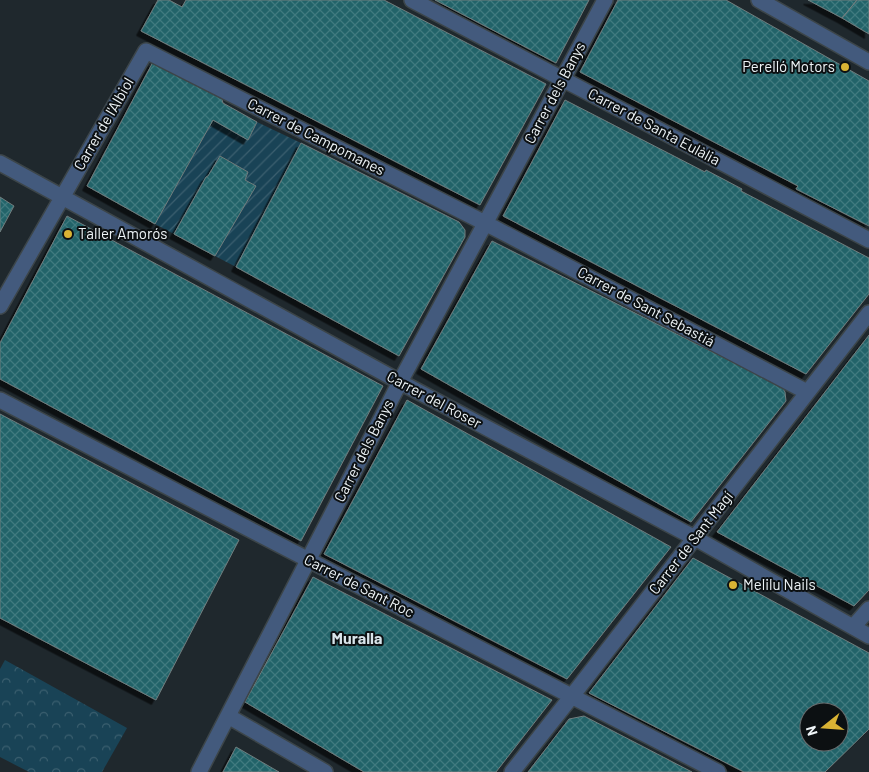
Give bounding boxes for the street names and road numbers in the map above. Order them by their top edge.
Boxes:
street label: Carrer dels Banys [520,39,588,146]
street label: Carrer de l'Albiol [69,74,137,173]
street label: Carrer de Santa Eulàlia [585,84,724,169]
street label: Carrer de Campomanes [245,94,388,179]
street label: Carrer de Sant Sebastiá [575,262,718,350]
street label: Carrer del Roser [384,367,485,432]
street label: Carrer dels Banys [330,396,397,505]
street label: Carrer de Sant Magí [644,487,736,597]
street label: Carrer de Sant Roc [301,550,418,621]

